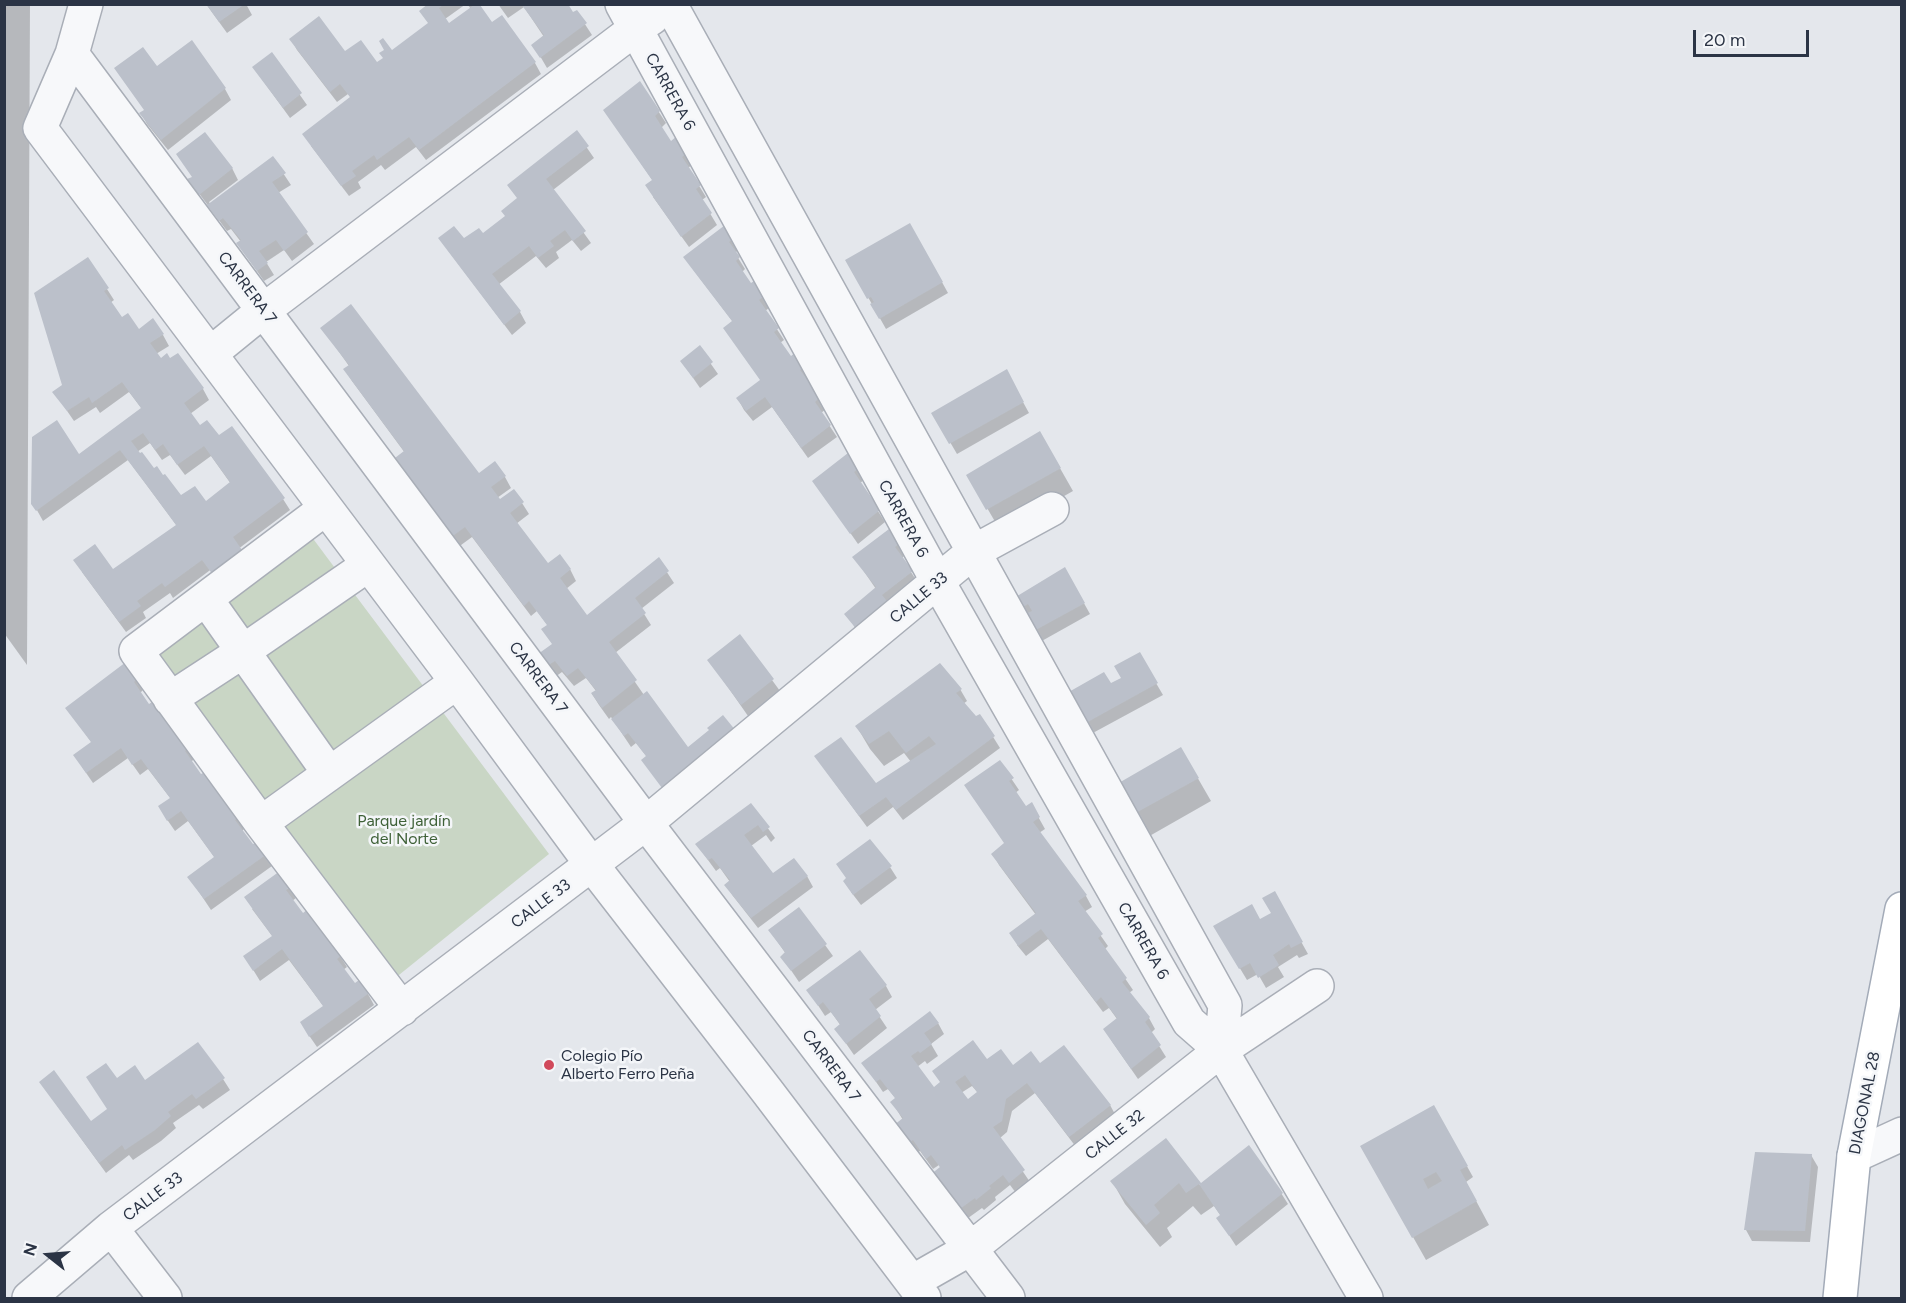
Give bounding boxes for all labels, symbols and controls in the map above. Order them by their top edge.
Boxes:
scale bar [1696,18,1812,56]
text: 20 m [1704,29,1745,51]
street label: CARRERA 6 [641,50,699,134]
street label: CARRERA 7 [214,248,280,328]
street label: CARRERA 6 [874,477,932,561]
street label: CALLE 33 [886,568,952,628]
street label: CARRERA 7 [505,638,571,718]
park label: Parque jardín del Norte [357,811,451,849]
street label: CALLE 33 [507,875,575,933]
street label: CARRERA 6 [1113,899,1173,983]
street label: CARRERA 7 [798,1026,864,1106]
place label: Colegio Pío Alberto Ferro Peña [561,1046,694,1084]
street label: DIAGONAL 28 [1846,1050,1884,1156]
marker: Colegio Pío Alberto Ferro Peña [542,1058,556,1072]
street label: CALLE 32 [1081,1106,1149,1164]
street label: CALLE 33 [119,1168,187,1226]
north arrow [18,1225,78,1285]
text: N [19,1241,41,1258]

